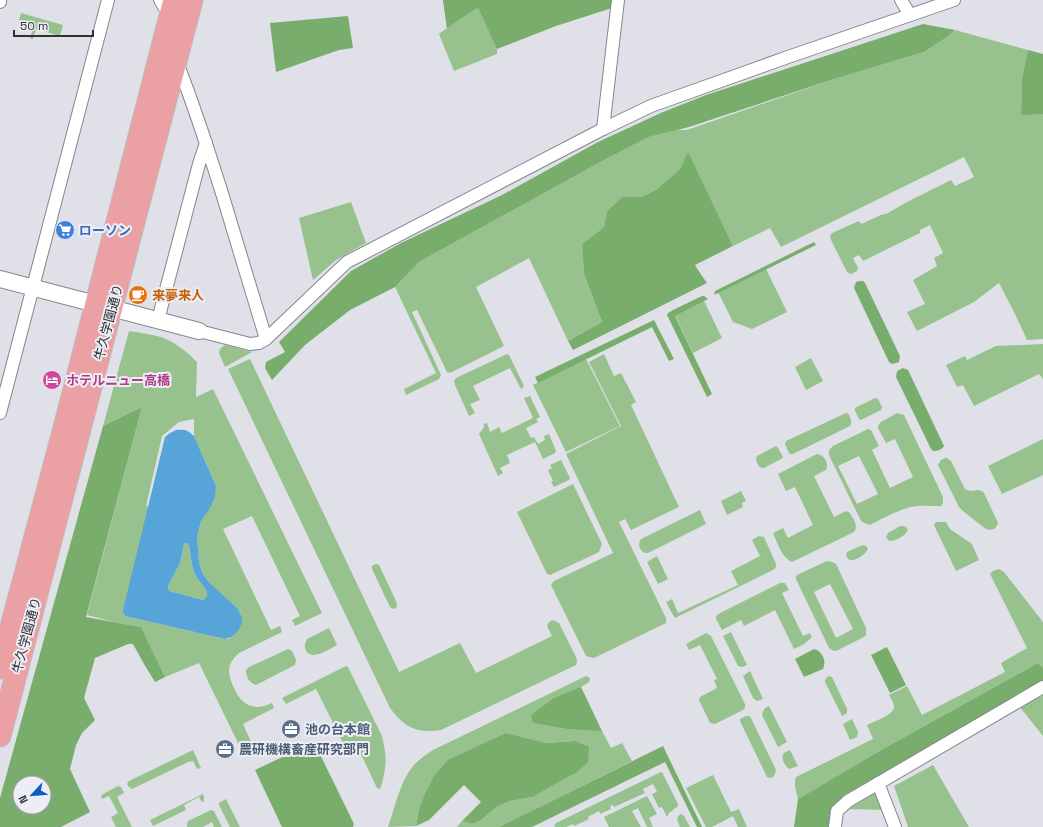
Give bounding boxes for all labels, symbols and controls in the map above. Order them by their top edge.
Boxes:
scale bar [14,12,93,38]
text: 50 m [20,18,48,34]
supermarket icon: ローソン [54,219,76,241]
place label: ローソン [79,222,131,239]
street label: 牛久学園通り [90,282,127,362]
cafe icon: 来夢来人 [127,284,149,306]
place label: 来夢来人 [152,287,204,304]
hotel icon: ホテルニュー高橋 [41,369,63,391]
place label: ホテルニュー高橋 [66,372,170,389]
street label: 牛久学園通り [8,595,45,675]
office icon: 池の台本館 [280,718,302,740]
place label: 池の台本館 [305,721,370,738]
office icon: 農研機構畜産研究部門 [214,738,236,760]
place label: 農研機構畜産研究部門 [239,741,369,758]
north arrow [12,775,52,815]
text: N [15,793,31,806]

